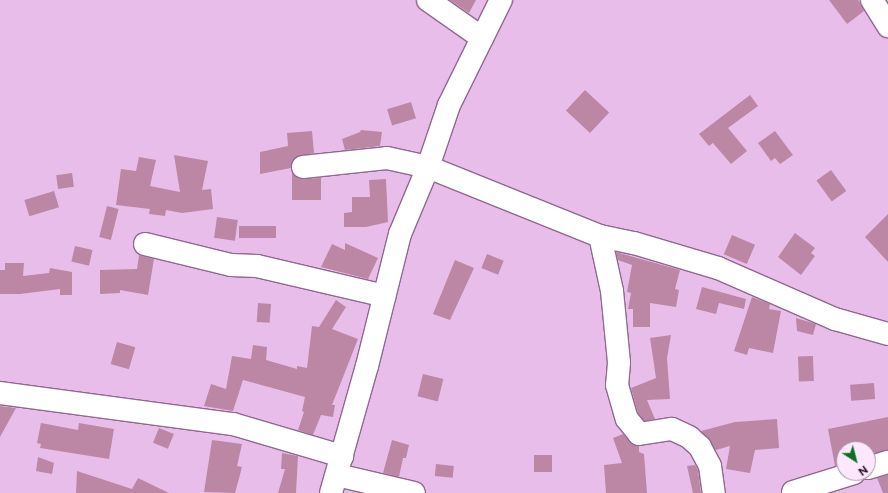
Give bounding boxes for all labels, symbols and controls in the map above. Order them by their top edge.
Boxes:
north arrow [836,441,876,481]
text: N [856,463,870,478]

